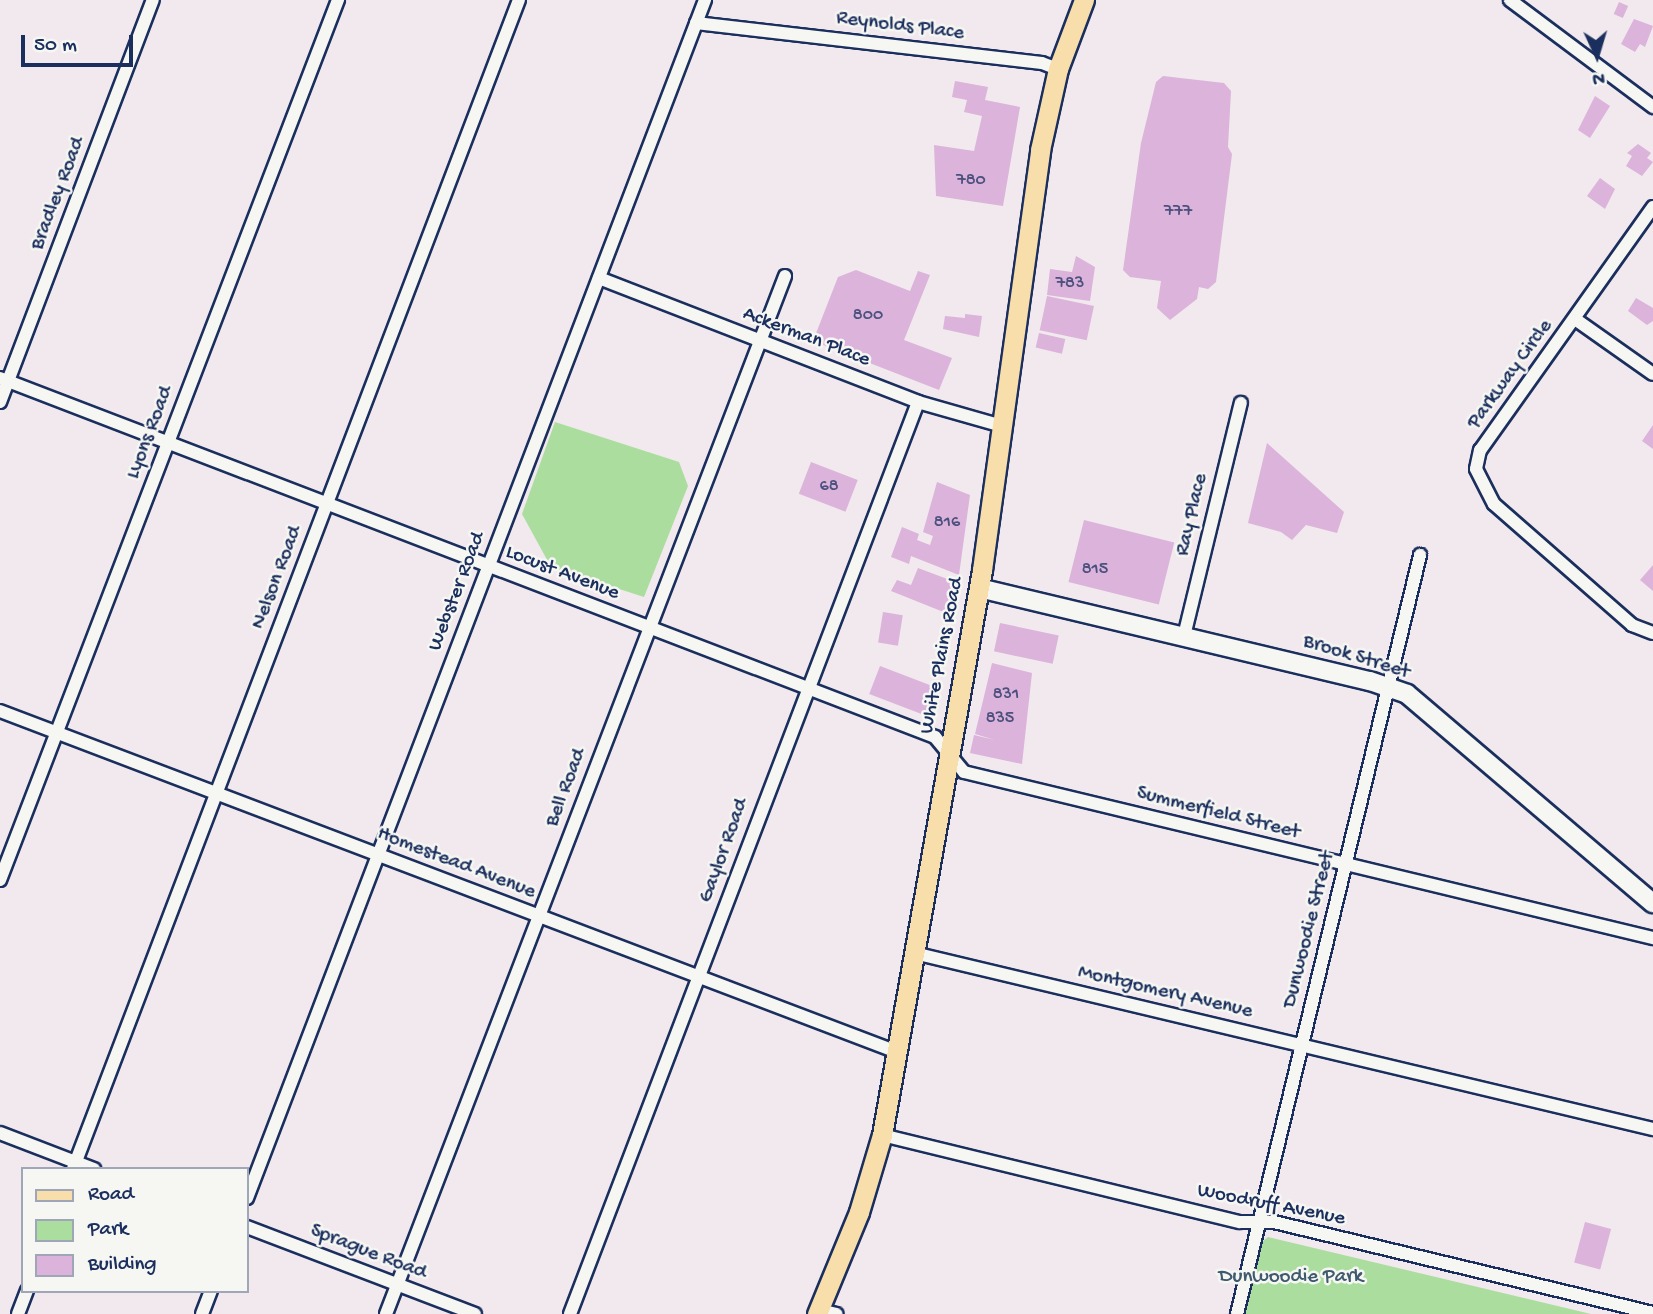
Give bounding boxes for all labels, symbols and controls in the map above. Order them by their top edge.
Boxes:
street label: Reynolds Place [835,7,965,47]
scale bar [24,21,136,65]
north arrow [1562,21,1632,91]
text: 50 m [34,34,77,59]
text: N [1592,66,1605,89]
street label: Bradley Road [26,134,92,254]
house number: 780 [956,170,986,192]
house number: 777 [1164,201,1192,223]
house number: 783 [1056,273,1084,295]
street label: Ackerman Place [739,302,873,374]
house number: 800 [853,305,883,327]
street label: Parkway Circle [1463,315,1559,435]
street label: Lyons Road [122,383,180,483]
street label: Ray Place [1171,471,1215,559]
house number: 68 [820,476,838,498]
house number: 816 [934,512,960,534]
street label: Nelson Road [247,523,309,633]
street label: Webster Road [424,529,492,655]
street label: Locust Avenue [501,541,623,607]
house number: 815 [1082,559,1108,581]
street label: White Plains Road [915,576,971,736]
street label: Brook Street [1300,630,1412,686]
house number: 831 [993,684,1019,706]
house number: 835 [986,708,1014,730]
street label: Bell Road [541,745,593,831]
street label: Summerfield Street [1134,782,1302,846]
street label: Gaylor Road [695,795,755,907]
street label: Homestead Avenue [373,822,539,906]
street label: Dunwoodie Street [1278,849,1342,1011]
street label: Montgomery Avenue [1075,961,1255,1025]
legend [21,1167,248,1293]
street label: Woodruff Avenue [1195,1179,1347,1233]
text: Road [88,1183,134,1208]
text: Park [88,1218,128,1243]
street label: Sprague Road [306,1219,430,1287]
text: Building [88,1253,157,1278]
park label: Dunwoodie Park [1219,1265,1363,1291]

